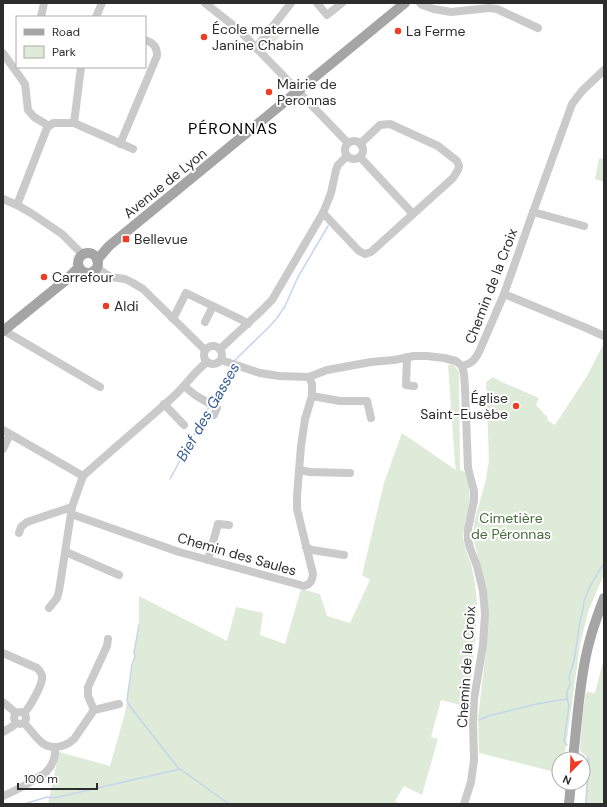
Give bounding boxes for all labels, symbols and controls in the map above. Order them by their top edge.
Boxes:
legend [16,16,146,68]
place label: École maternelle Janine Chabin [212,20,320,54]
place label: La Ferme [406,22,466,40]
text: Road [52,24,80,40]
marker: La Ferme [393,26,403,36]
marker: École maternelle Janine Chabin [199,32,209,42]
text: Park [52,44,76,60]
place label: Mairie de Peronnas [277,75,337,109]
marker: Mairie de Peronnas [264,87,274,97]
district label: PÉRONNAS [188,118,278,139]
street label: Avenue de Lyon [120,144,210,222]
street label: Chemin de la Croix [461,226,521,346]
place label: Bellevue [134,230,188,248]
marker: Bellevue [121,234,131,244]
place label: Carrefour [52,268,114,286]
marker: Carrefour [39,272,49,282]
place label: Aldi [114,297,139,315]
marker: Aldi [101,301,111,311]
water label: Bief des Gasses [172,359,244,465]
place label: Église Saint-Eusèbe [420,389,508,423]
marker: Église Saint-Eusèbe [511,401,521,411]
park label: Cimetière de Péronnas [471,509,551,543]
street label: Chemin des Saules [175,528,299,580]
street label: Chemin de la Croix [453,605,479,729]
north arrow [551,751,591,791]
scale bar [18,765,97,791]
text: 100 m [24,771,58,787]
text: N [561,772,574,788]

